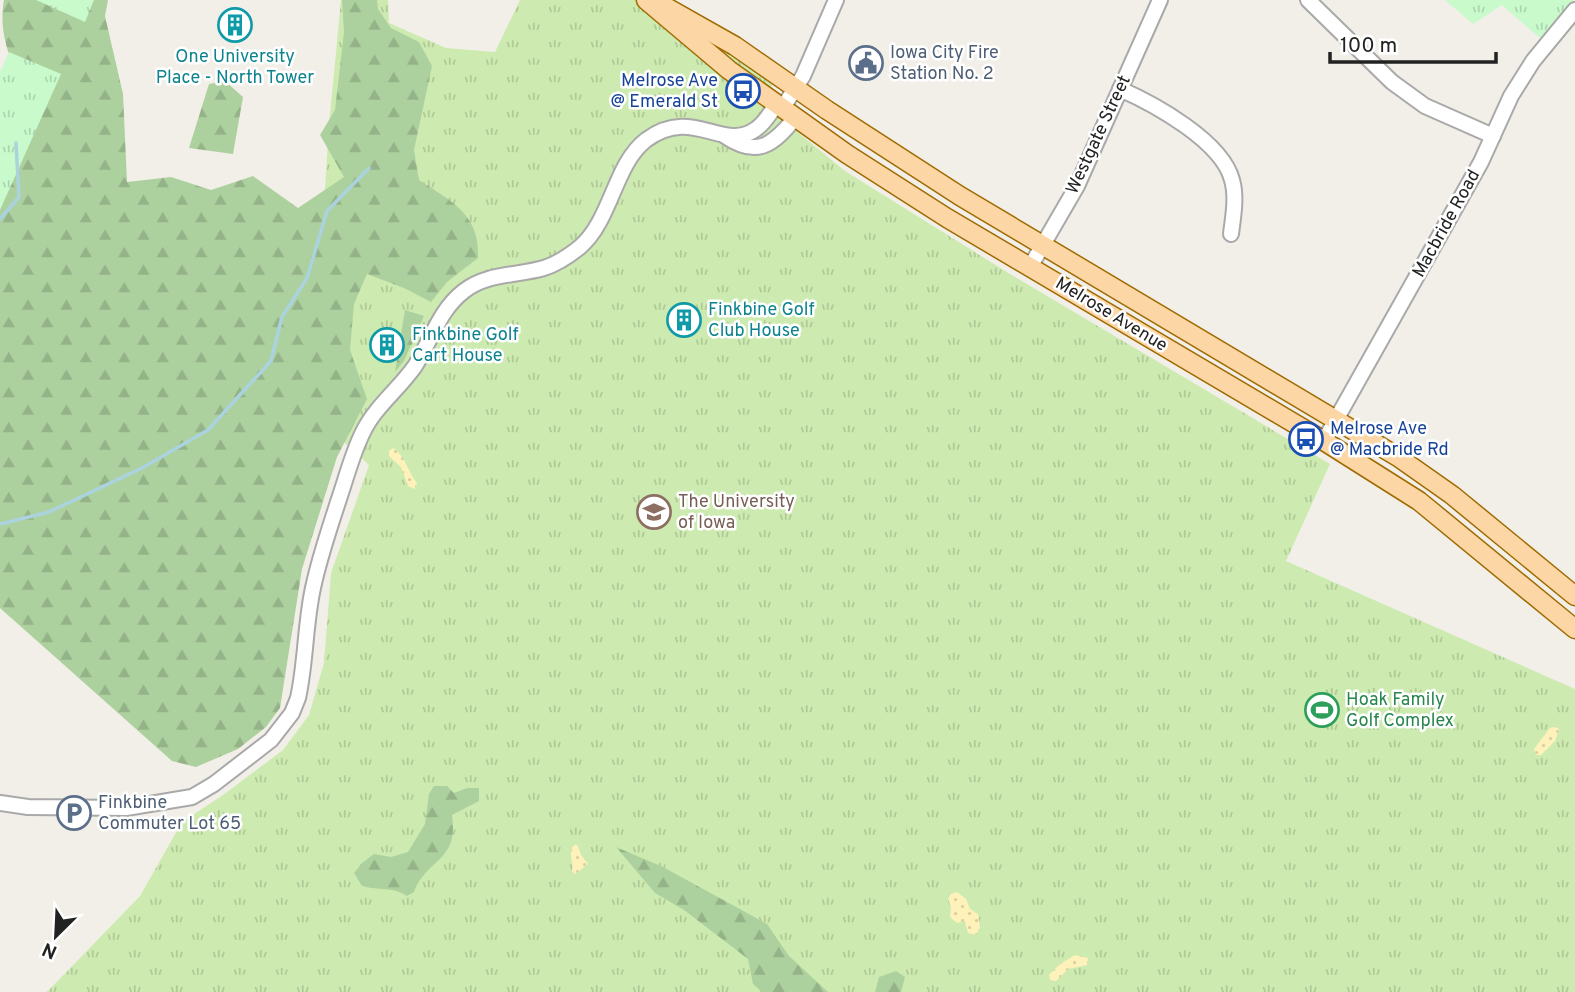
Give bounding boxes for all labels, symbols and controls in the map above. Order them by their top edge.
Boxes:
building icon: One University Place - North Tower [216,6,254,44]
scale bar [1330,21,1496,65]
text: 100 m [1340,33,1397,60]
place label: Iowa City Fire Station No. 2 [890,42,999,86]
public building icon: Iowa City Fire Station No. 2 [847,44,885,82]
place label: One University Place - North Tower [156,46,314,90]
place label: Melrose Ave @ Emerald St [611,70,718,114]
bus stop icon: Melrose Ave @ Emerald St [724,72,762,110]
street label: Westgate Street [1061,72,1137,198]
street label: Macbride Road [1408,166,1486,282]
street label: Melrose Avenue [1051,272,1171,358]
place label: Finkbine Golf Club House [708,299,815,343]
building icon: Finkbine Golf Club House [665,301,703,339]
place label: Finkbine Golf Cart House [412,324,519,368]
building icon: Finkbine Golf Cart House [368,326,406,364]
place label: Melrose Ave @ Macbride Rd [1330,418,1449,462]
bus stop icon: Melrose Ave @ Macbride Rd [1287,420,1325,458]
place label: The University of Iowa [678,491,795,535]
school or university icon: The University of Iowa [635,493,673,531]
place label: Hoak Family Golf Complex [1346,689,1454,733]
sports icon: Hoak Family Golf Complex [1303,691,1341,729]
place label: Finkbine Commuter Lot 65 [98,792,241,836]
parking icon: Finkbine Commuter Lot 65 [55,794,93,832]
north arrow [21,901,91,971]
text: N [39,936,61,963]

